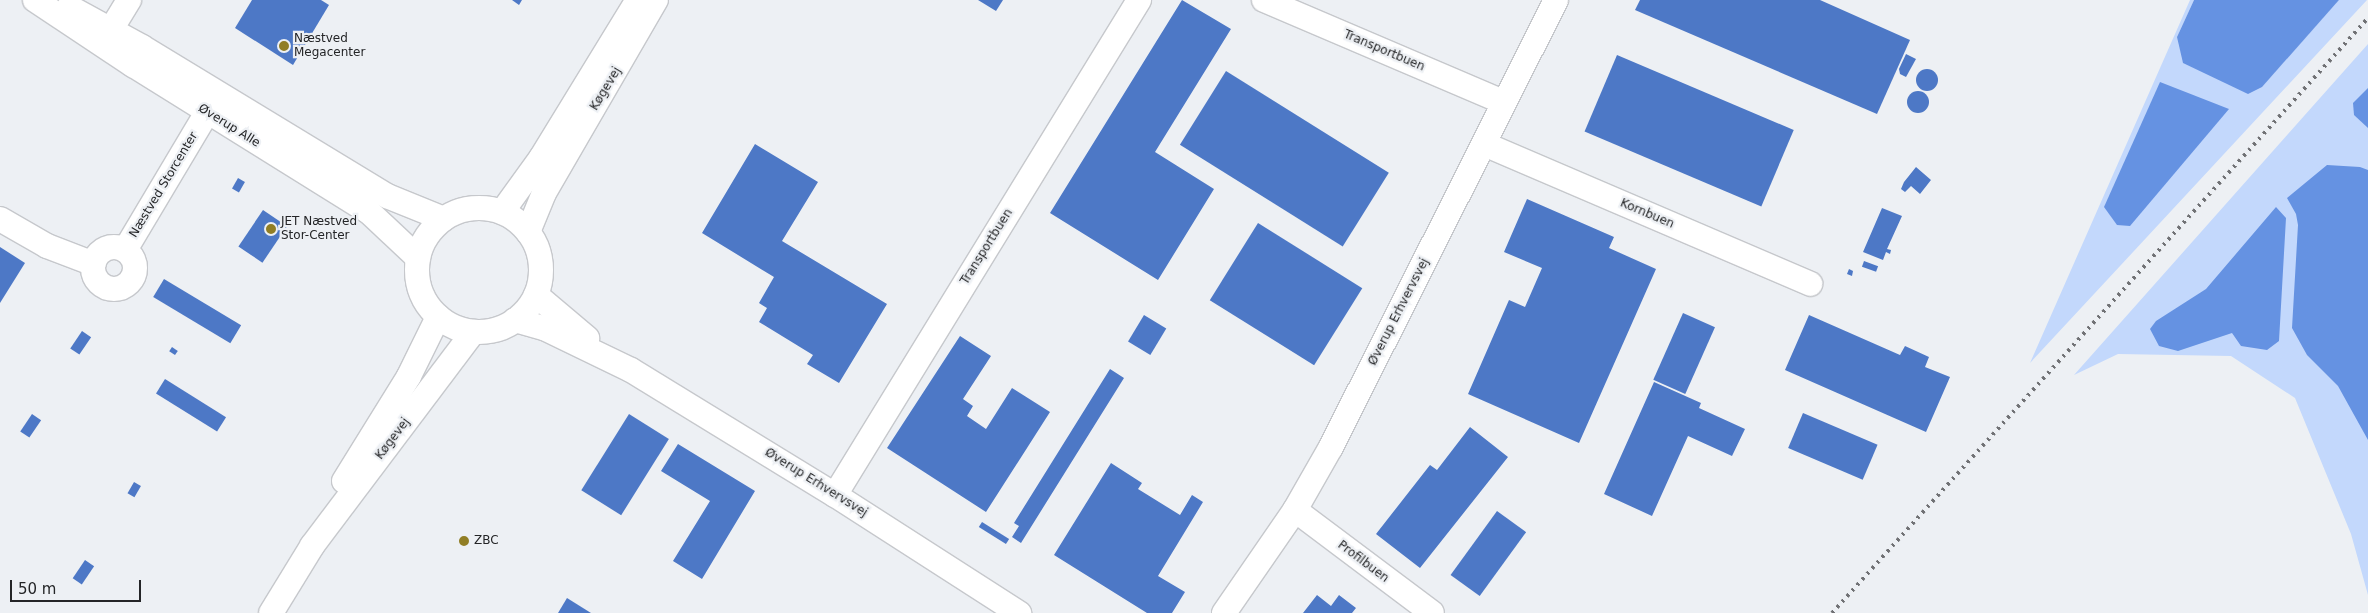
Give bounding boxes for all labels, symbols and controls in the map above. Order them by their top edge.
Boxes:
street label: Transportbuen [1341,27,1427,75]
place label: Næstved Megacenter [294,32,365,60]
marker: Næstved Megacenter [278,40,290,52]
street label: Køgevej [587,65,625,113]
street label: Øverup Alle [195,101,263,151]
street label: Næstved Storcenter [127,130,201,240]
street label: Kornbuen [1618,196,1676,232]
street label: Transportbuen [958,206,1016,288]
place label: JET Næstved Stor-Center [281,215,357,243]
marker: JET Næstved Stor-Center [265,223,277,235]
street label: Øverup Erhvervsvej [1366,256,1432,368]
street label: Køgevej [373,415,413,463]
street label: Øverup Erhvervsvej [762,446,870,520]
place label: ZBC [474,534,499,548]
marker: ZBC [458,535,470,547]
street label: Profilbuen [1335,538,1391,586]
scale bar [12,570,144,602]
text: 50 m [18,580,56,598]

